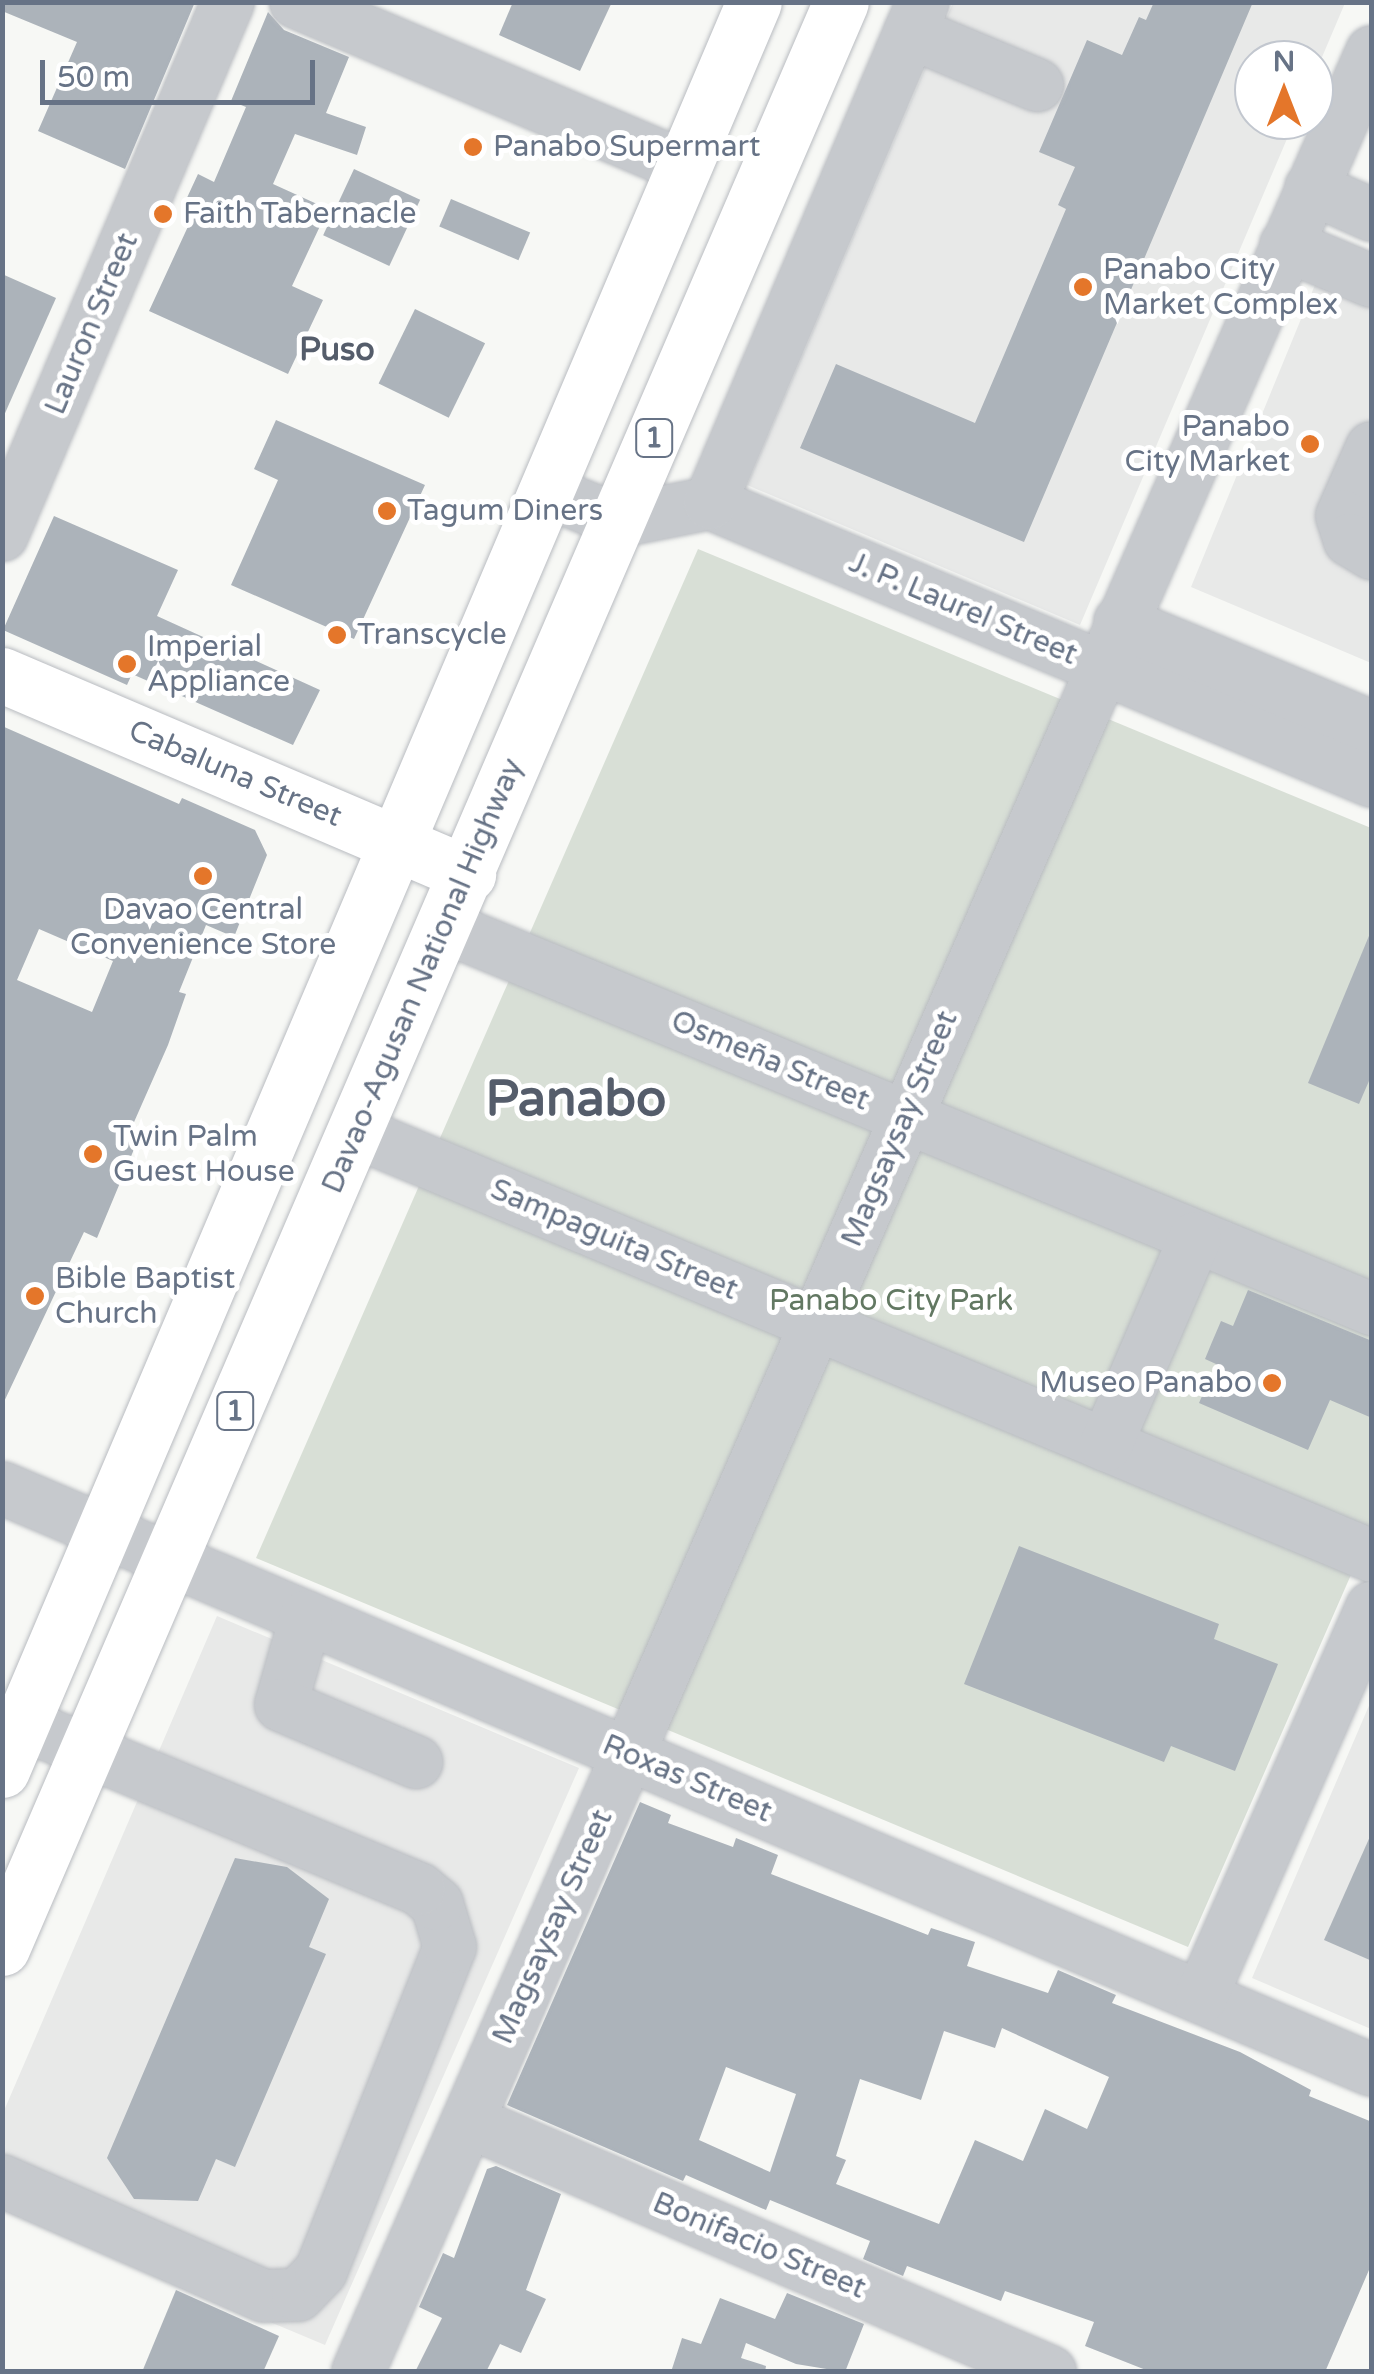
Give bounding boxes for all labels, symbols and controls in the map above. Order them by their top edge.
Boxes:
scale bar [45,40,320,102]
north arrow [1234,40,1334,140]
text: N [1273,45,1295,79]
text: 50 m [57,59,130,96]
place label: Panabo Supermart [493,129,761,165]
marker: Panabo Supermart [462,136,484,158]
place label: Faith Tabernacle [183,196,417,232]
marker: Faith Tabernacle [152,203,174,225]
street label: Lauron Street [38,228,146,420]
place label: Panabo City Market Complex [1103,252,1338,322]
marker: Panabo City Market Complex [1072,276,1094,298]
district label: Puso [299,331,375,369]
place label: Panabo City Market [1125,409,1290,480]
road number: 1 [634,415,674,461]
marker: Panabo City Market [1299,433,1321,455]
place label: Tagum Diners [407,493,603,529]
marker: Tagum Diners [376,500,398,522]
street label: J. P. Laurel Street [844,545,1082,673]
place label: Transcycle [357,617,507,653]
marker: Transcycle [326,624,348,646]
place label: Imperial Appliance [147,629,290,700]
marker: Imperial Appliance [116,653,138,675]
street label: Cabaluna Street [123,713,347,835]
street label: Davao-Agusan National Highway [315,753,531,1199]
marker: Davao Central Convenience Store [192,865,214,887]
place label: Davao Central Convenience Store [70,892,336,962]
street label: Osmeña Street [665,1003,875,1119]
street label: Magsaysay Street [834,1006,966,1252]
district label: Panabo [486,1070,666,1130]
place label: Twin Palm Guest House [113,1119,295,1190]
marker: Twin Palm Guest House [82,1143,104,1165]
street label: Sampaguita Street [485,1172,743,1308]
place label: Bible Baptist Church [55,1261,235,1332]
park label: Panabo City Park [769,1283,1013,1319]
marker: Bible Baptist Church [24,1285,46,1307]
place label: Museo Panabo [1039,1365,1252,1401]
marker: Museo Panabo [1261,1372,1283,1394]
road number: 1 [215,1388,255,1434]
street label: Roxas Street [597,1727,777,1831]
street label: Magsaysay Street [485,1804,621,2050]
street label: Bonifacio Street [647,2185,871,2307]

